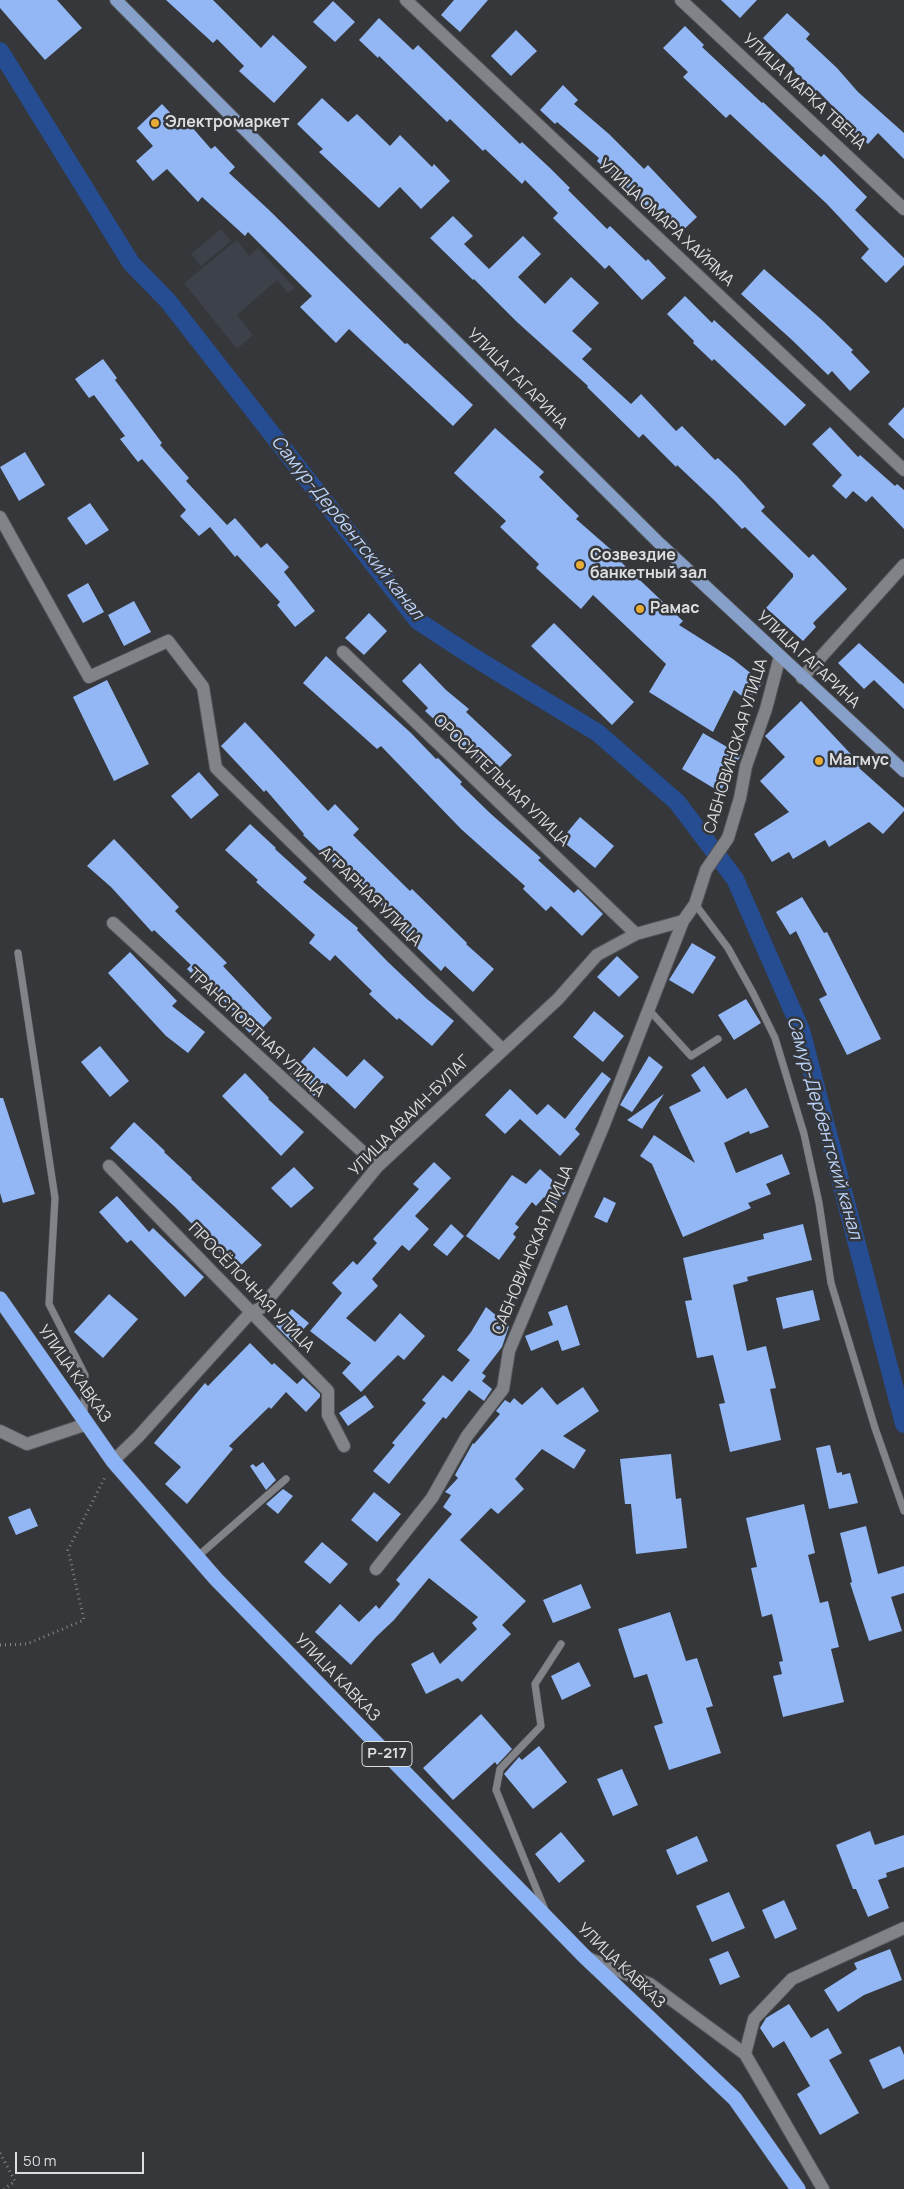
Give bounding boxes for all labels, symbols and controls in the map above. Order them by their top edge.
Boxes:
street label: УЛИЦА МАРКА ТВЕНА [738,30,870,154]
place label: Электромаркет [165,113,289,133]
marker: Электромаркет [149,117,161,129]
street label: УЛИЦА ОМАРА ХАЙЯМА [594,155,738,291]
street label: УЛИЦА ГАГАРИНА [463,325,571,433]
water label: Самур-Дербентский канал [266,432,428,624]
place label: Созвездие банкетный зал [590,546,707,584]
marker: Созвездие банкетный зал [574,559,586,571]
place label: Рамас [650,599,699,619]
marker: Рамас [634,603,646,615]
street label: УЛИЦА ГАГАРИНА [752,607,864,713]
street label: САБНОВИНСКАЯ УЛИЦА [700,656,772,836]
street label: ОРОСИТЕЛЬНАЯ УЛИЦА [429,711,573,851]
place label: Магмус [829,751,889,771]
marker: Магмус [813,755,825,767]
street label: АГРАРНАЯ УЛИЦА [315,843,425,951]
street label: ТРАНСПОРТНАЯ УЛИЦА [184,965,328,1101]
water label: Самур-Дербентский канал [782,1014,866,1242]
street label: УЛИЦА АВАИН-БУЛАГ [346,1052,474,1180]
street label: САБНОВИНСКАЯ УЛИЦА [489,1162,577,1338]
street label: ПРОСЁЛОЧНАЯ УЛИЦА [184,1219,318,1357]
street label: УЛИЦА КАВКАЗ [33,1322,115,1426]
street label: УЛИЦА КАВКАЗ [290,1630,384,1726]
road number: Р-217 [362,1742,412,1766]
street label: УЛИЦА КАВКАЗ [573,1919,669,2013]
scale bar [18,2142,146,2174]
text: 50 m [23,2150,57,2171]

